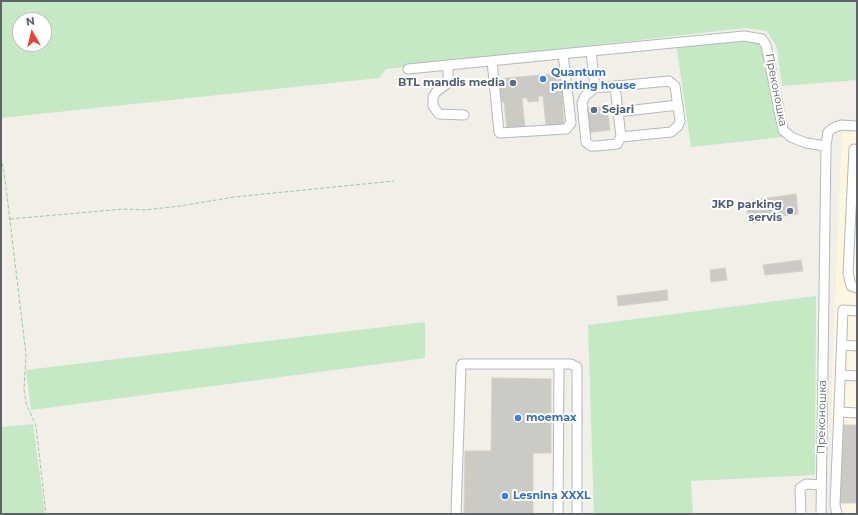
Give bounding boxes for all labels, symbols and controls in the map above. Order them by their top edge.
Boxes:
north arrow [12,12,52,52]
text: N [25,14,36,29]
street label: Преконошка [762,52,790,128]
place label: Quantum printing house [551,66,636,92]
marker: Quantum printing house [538,74,548,84]
place label: BTL mandis media [398,76,505,90]
marker: BTL mandis media [508,78,518,88]
place label: Sejari [602,103,634,117]
marker: Sejari [589,105,599,115]
place label: JKP parking servis [712,198,782,224]
marker: JKP parking servis [785,206,795,216]
street label: Преконошка [815,380,829,454]
place label: moemax [526,411,577,425]
marker: moemax [513,413,523,423]
place label: Lesnina XXXL [513,489,591,503]
marker: Lesnina XXXL [500,491,510,501]

